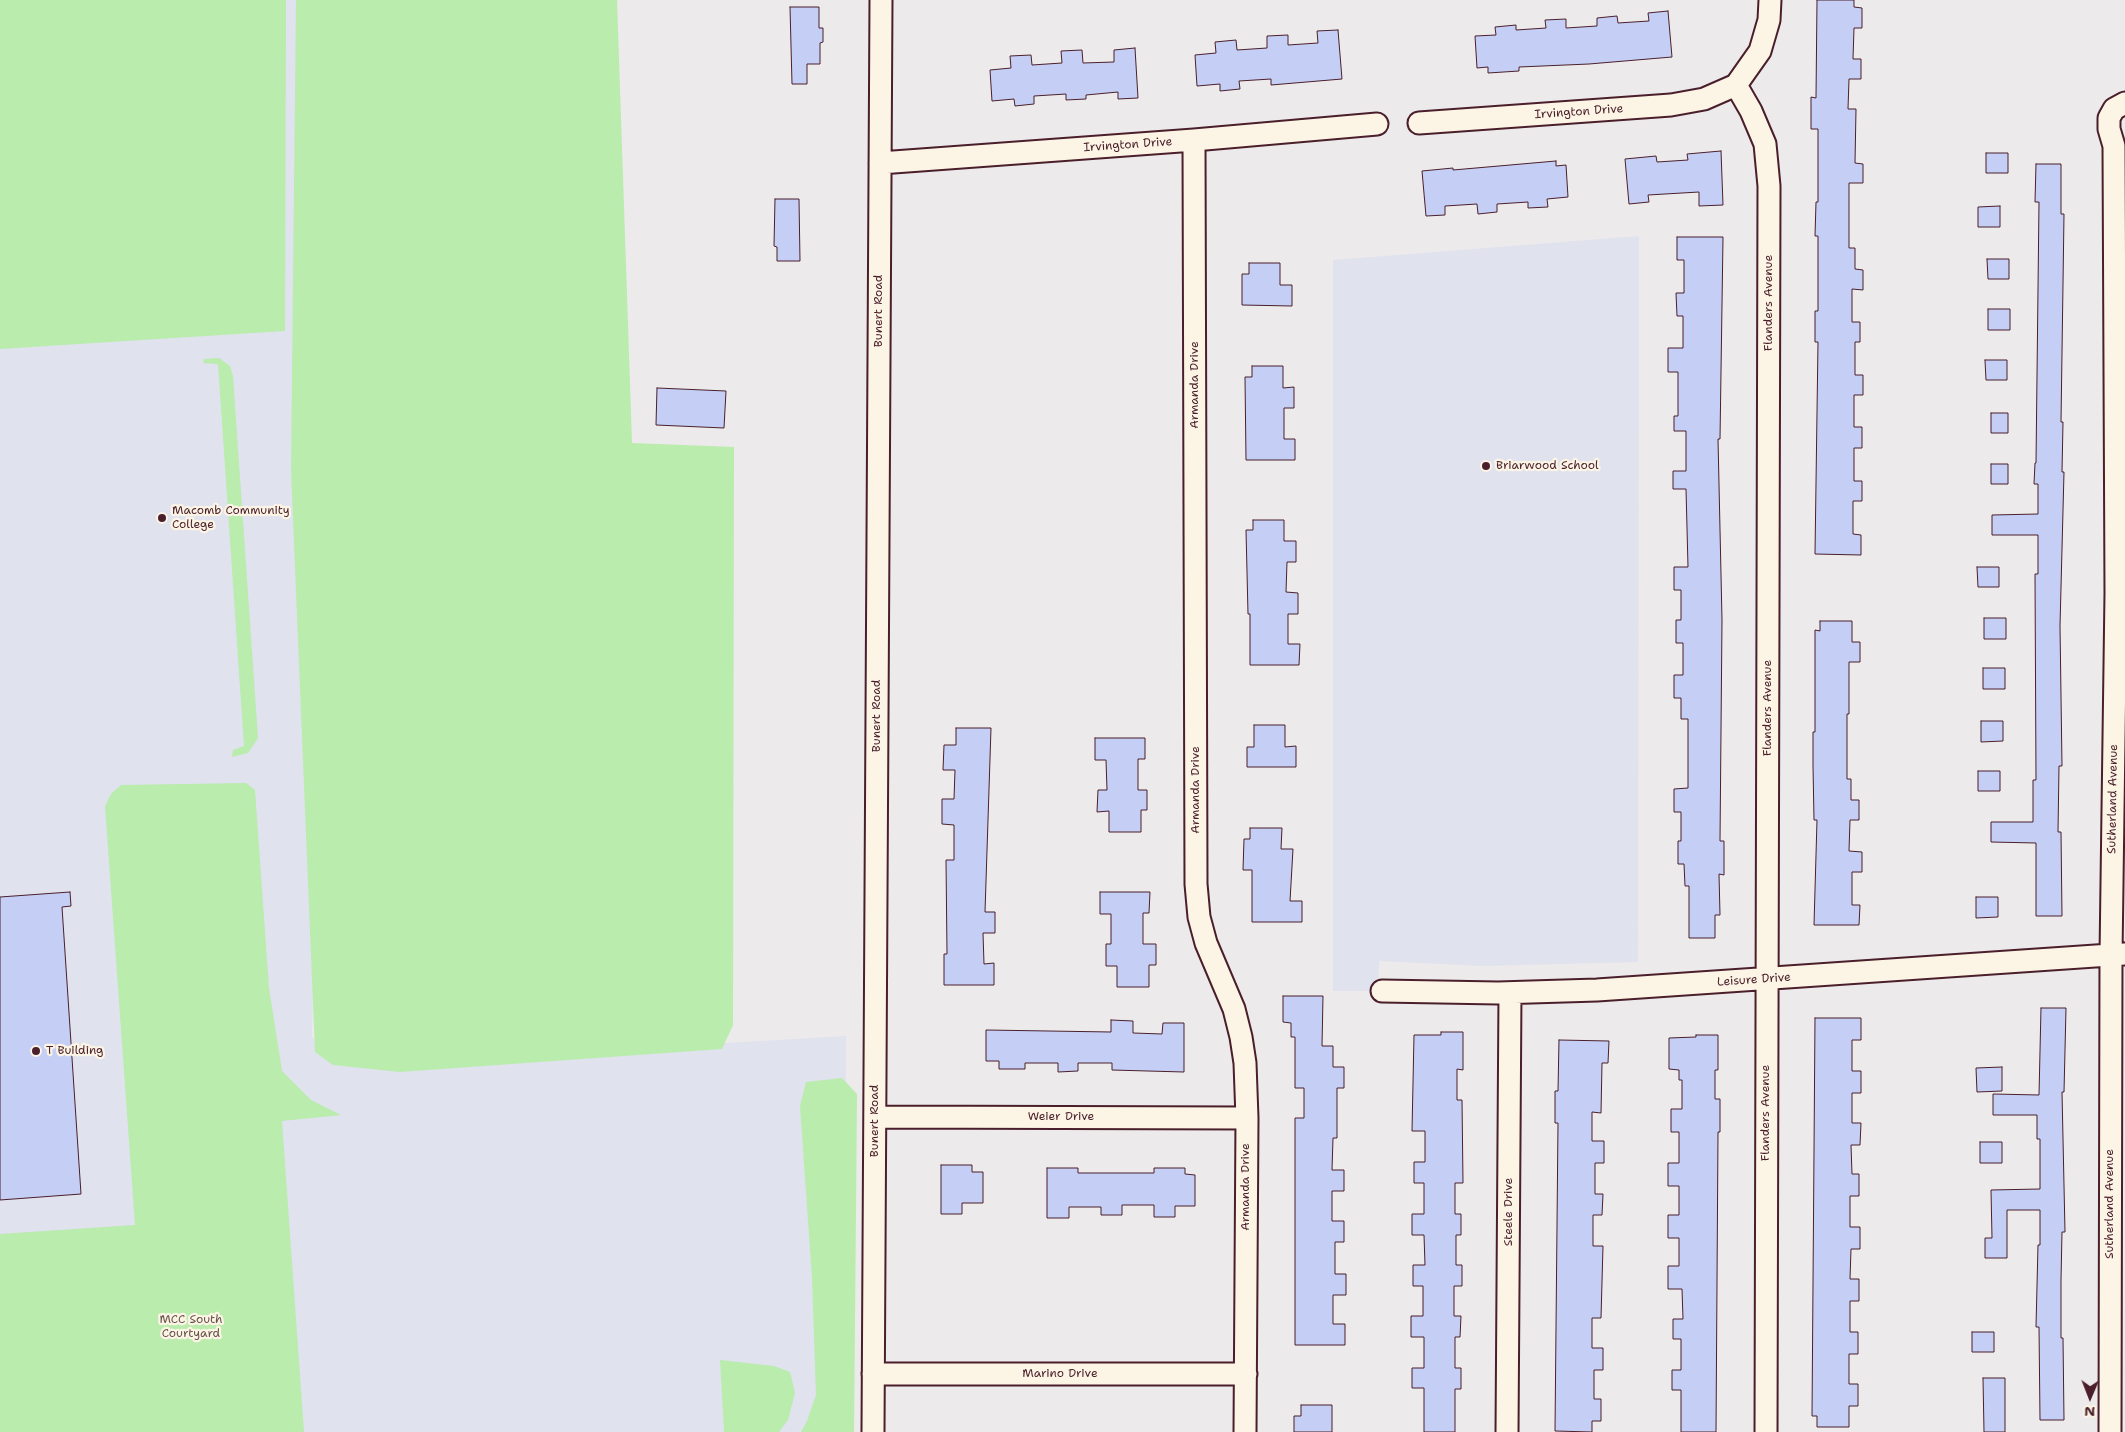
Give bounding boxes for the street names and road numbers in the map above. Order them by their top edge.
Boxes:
street label: Irvington Drive [1534,102,1624,122]
street label: Irvington Drive [1083,135,1173,155]
street label: Flanders Avenue [1762,255,1776,351]
street label: Bunert Road [872,275,886,347]
street label: Armanda Drive [1188,341,1202,429]
street label: Flanders Avenue [1761,660,1775,756]
street label: Bunert Road [870,680,884,752]
street label: Sutherland Avenue [2105,744,2121,854]
street label: Armanda Drive [1189,746,1203,834]
street label: Leisure Drive [1717,970,1791,990]
street label: Flanders Avenue [1759,1065,1773,1161]
street label: Bunert Road [868,1085,882,1157]
street label: Weier Drive [1028,1110,1094,1124]
street label: Armanda Drive [1239,1143,1253,1231]
street label: Sutherland Avenue [2103,1149,2117,1259]
street label: Steele Drive [1502,1178,1516,1246]
street label: Marino Drive [1022,1367,1098,1381]

